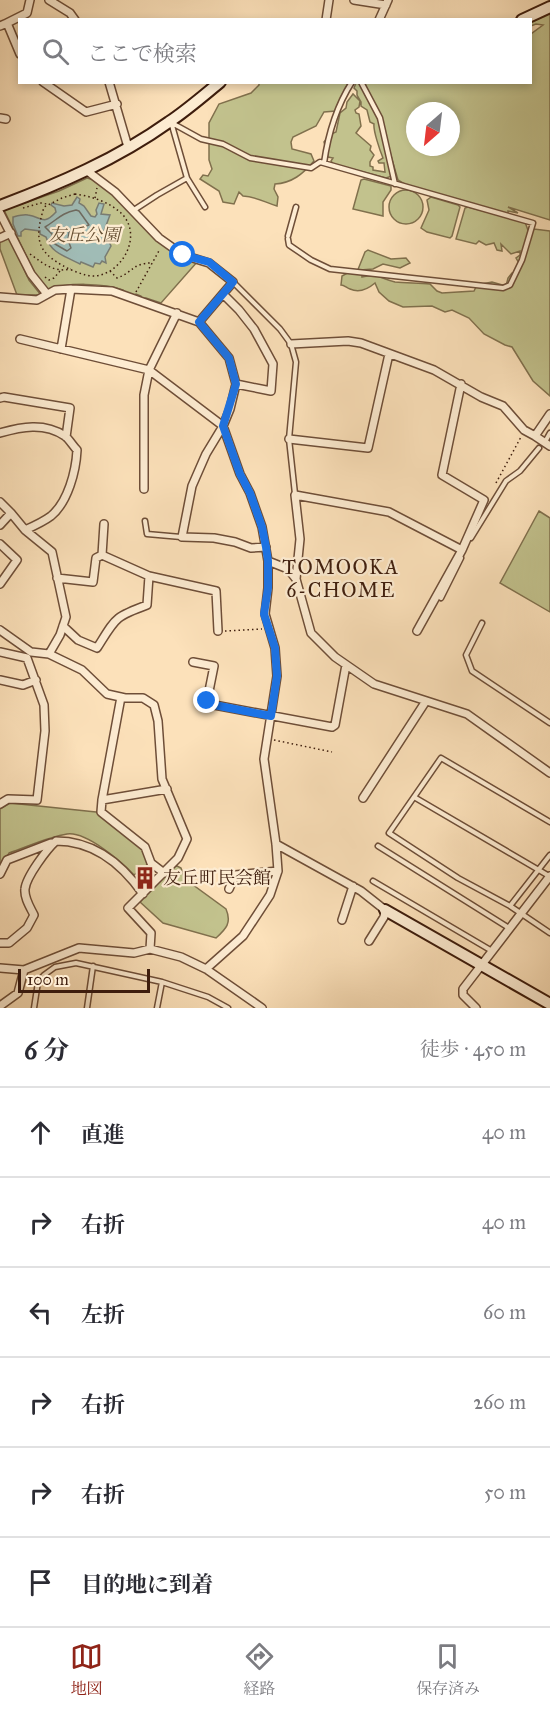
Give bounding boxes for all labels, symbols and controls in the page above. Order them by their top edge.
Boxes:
search box [18,18,532,84]
icon: search [39,35,72,68]
text: ここで検索 [87,40,197,67]
north arrow [406,102,460,156]
park label: 友丘公園 [48,224,123,246]
route start [169,241,195,267]
district label: TOMOOKA 6-CHOME [282,555,400,602]
route end [193,687,219,713]
building icon: 友丘町民会館 [132,865,158,891]
place label: 友丘町民会館 [163,867,271,889]
scale bar [18,966,150,994]
text: 100 m [27,970,69,989]
text: 6 分 [24,1034,69,1066]
text: 徒歩 · 450 m [420,1037,526,1061]
icon: ahead [24,1116,57,1149]
text: 40 m [482,1120,526,1144]
text: 直進 [81,1121,125,1148]
icon: right [24,1206,57,1239]
text: 40 m [482,1210,526,1234]
text: 右折 [81,1211,125,1238]
icon: left [24,1296,57,1329]
text: 60 m [483,1300,526,1324]
text: 左折 [81,1301,125,1328]
icon: right [24,1386,57,1419]
text: 260 m [473,1390,526,1414]
text: 右折 [81,1391,125,1418]
icon: right [24,1476,57,1509]
text: 50 m [484,1480,526,1504]
text: 右折 [81,1481,125,1508]
icon: arrive [24,1566,57,1599]
text: 目的地に到着 [81,1571,213,1598]
tab: 地図 [70,1640,103,1699]
tab: 経路 [243,1640,276,1699]
tab: 保存済み [416,1640,480,1699]

